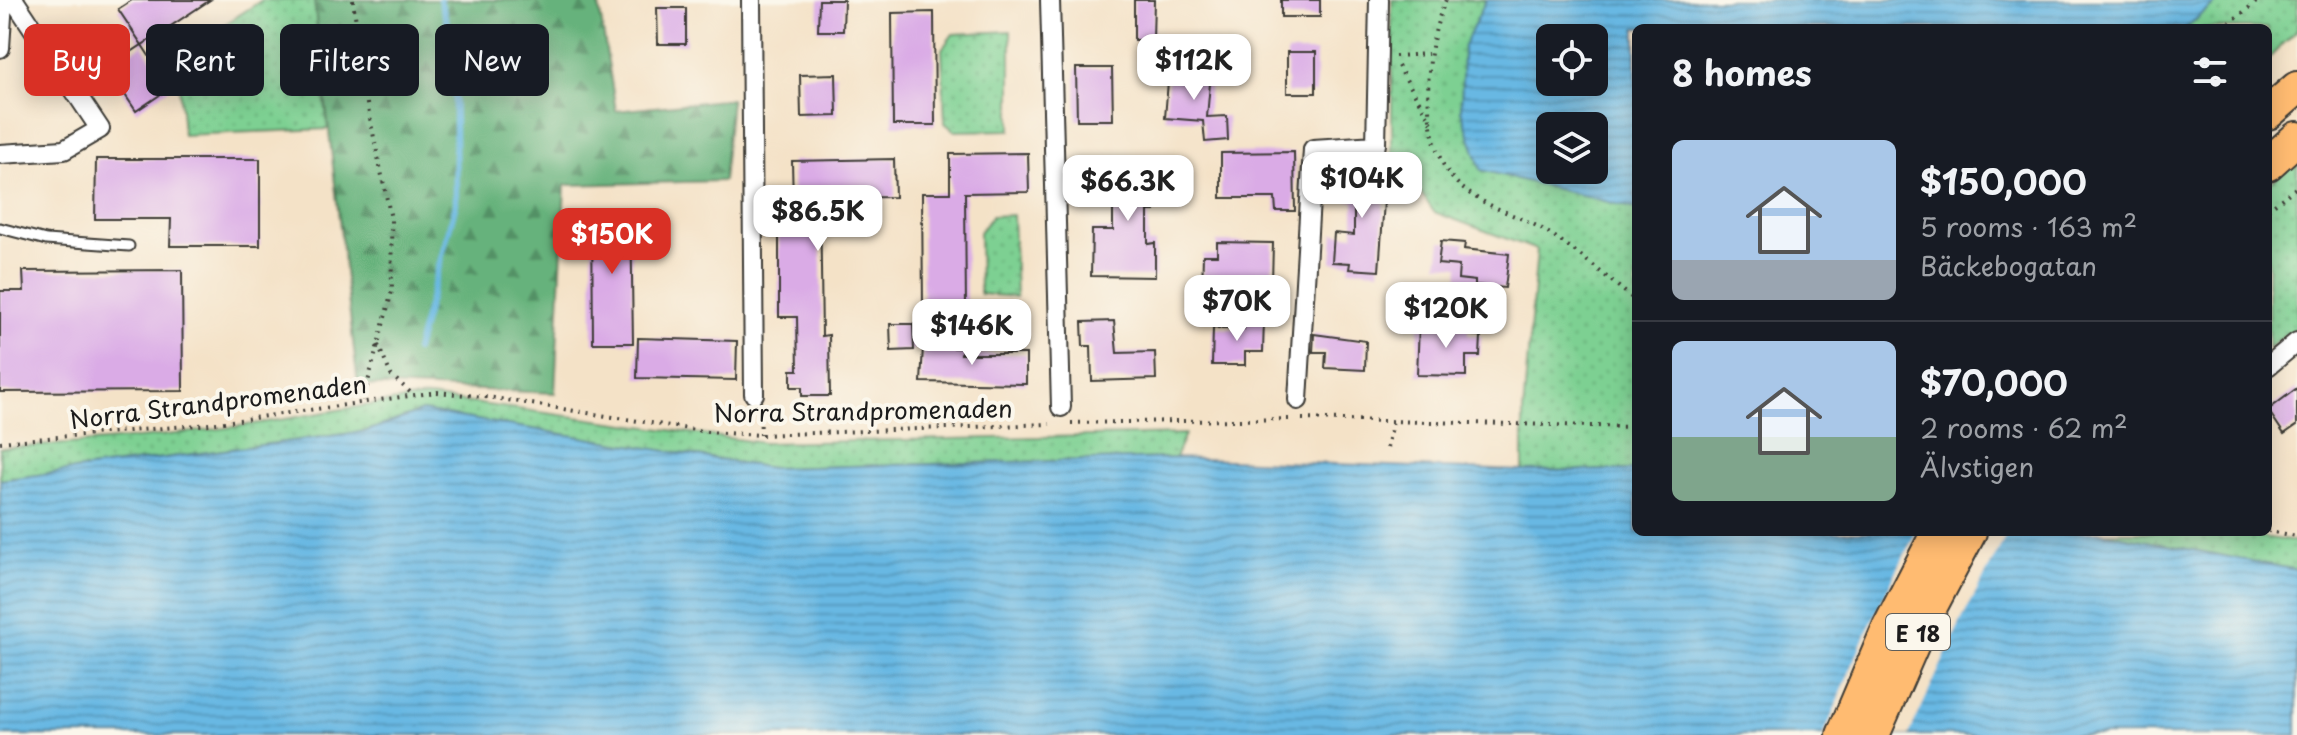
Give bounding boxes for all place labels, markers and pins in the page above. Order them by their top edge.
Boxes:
pin: $112K [1138,34,1250,102]
pin: $104K [1306,152,1418,220]
pin: $66.3K [1063,155,1193,223]
pin: $86.5K [753,185,883,253]
pin: $150K [556,208,668,276]
pin: $70K [1190,275,1284,343]
pin: $120K [1390,282,1502,350]
pin: $146K [916,299,1028,367]

